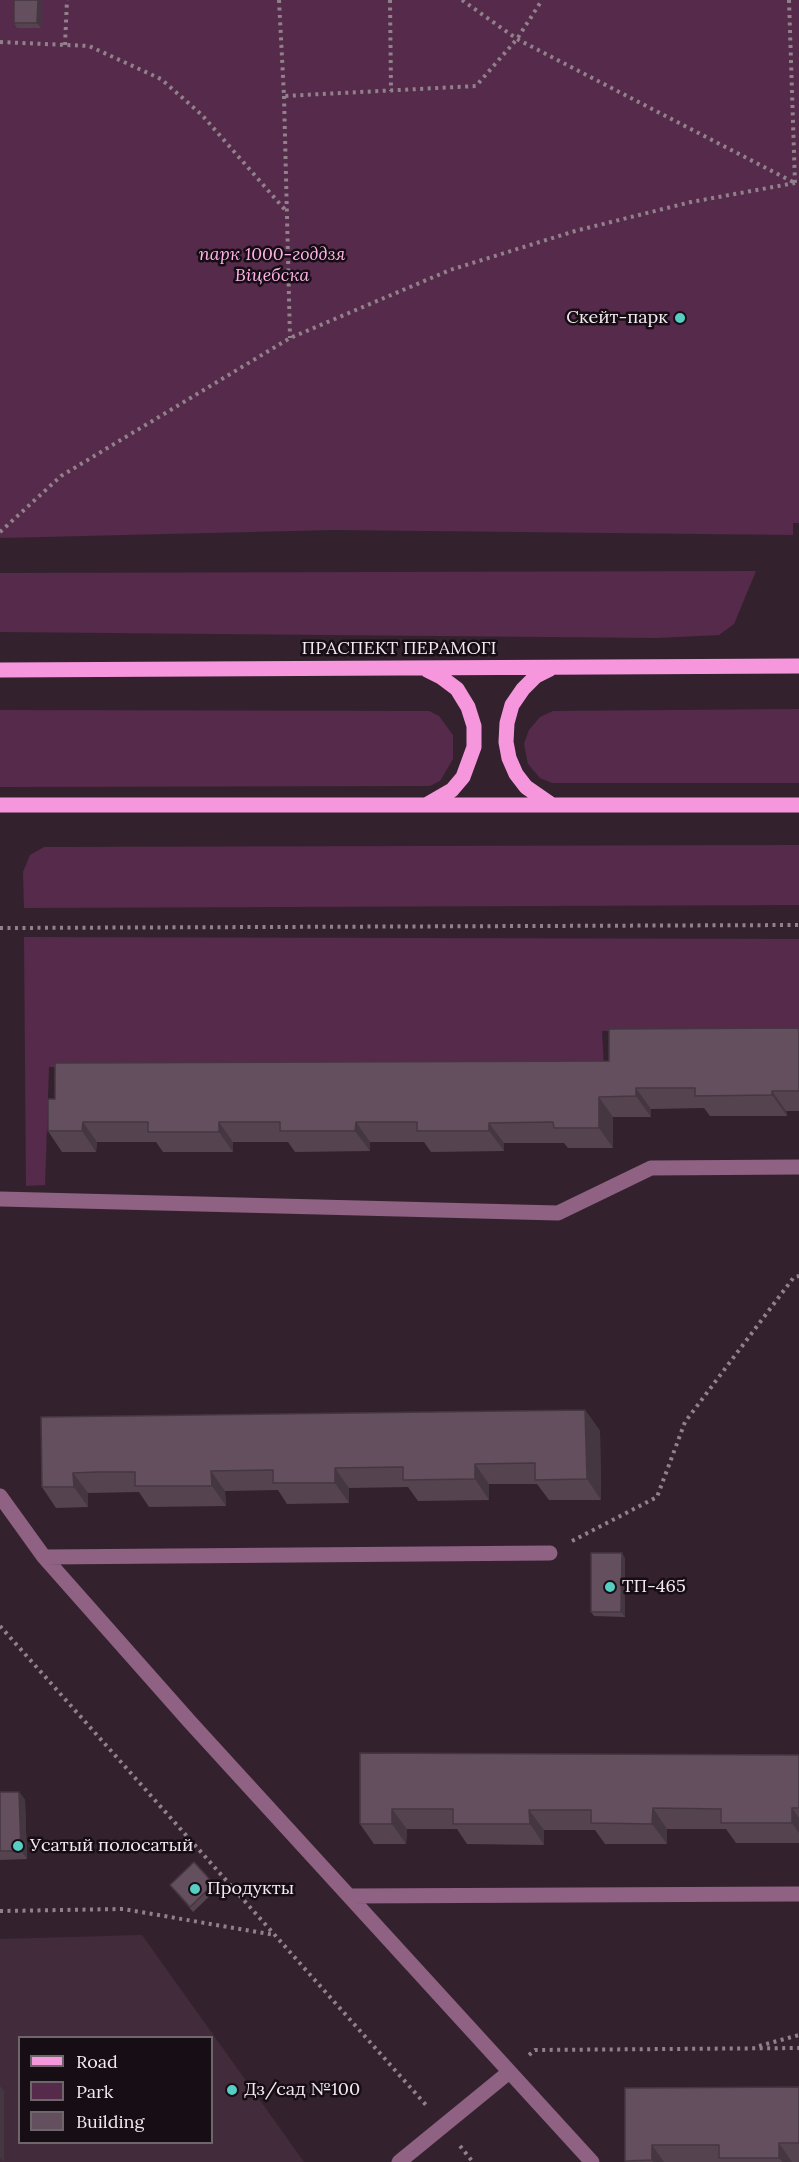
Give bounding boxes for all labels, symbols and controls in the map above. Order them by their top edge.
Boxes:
park label: парк 1000-годдзя Віцебска [199,244,345,286]
place label: Скейт-парк [566,307,668,329]
marker: Скейт-парк [673,311,687,325]
street label: ПРАСПЕКТ ПЕРАМОГІ [301,638,497,660]
place label: ТП-465 [622,1576,686,1598]
marker: ТП-465 [603,1580,617,1594]
place label: Усатый полосатый [30,1835,193,1857]
marker: Усатый полосатый [11,1839,25,1853]
place label: Продукты [207,1878,294,1900]
marker: Продукты [188,1882,202,1896]
legend [18,2036,213,2144]
text: Road [76,2050,118,2073]
place label: Дз/сад №100 [244,2079,360,2101]
text: Park [76,2080,113,2103]
marker: Дз/сад №100 [225,2083,239,2097]
text: Building [76,2110,144,2133]

